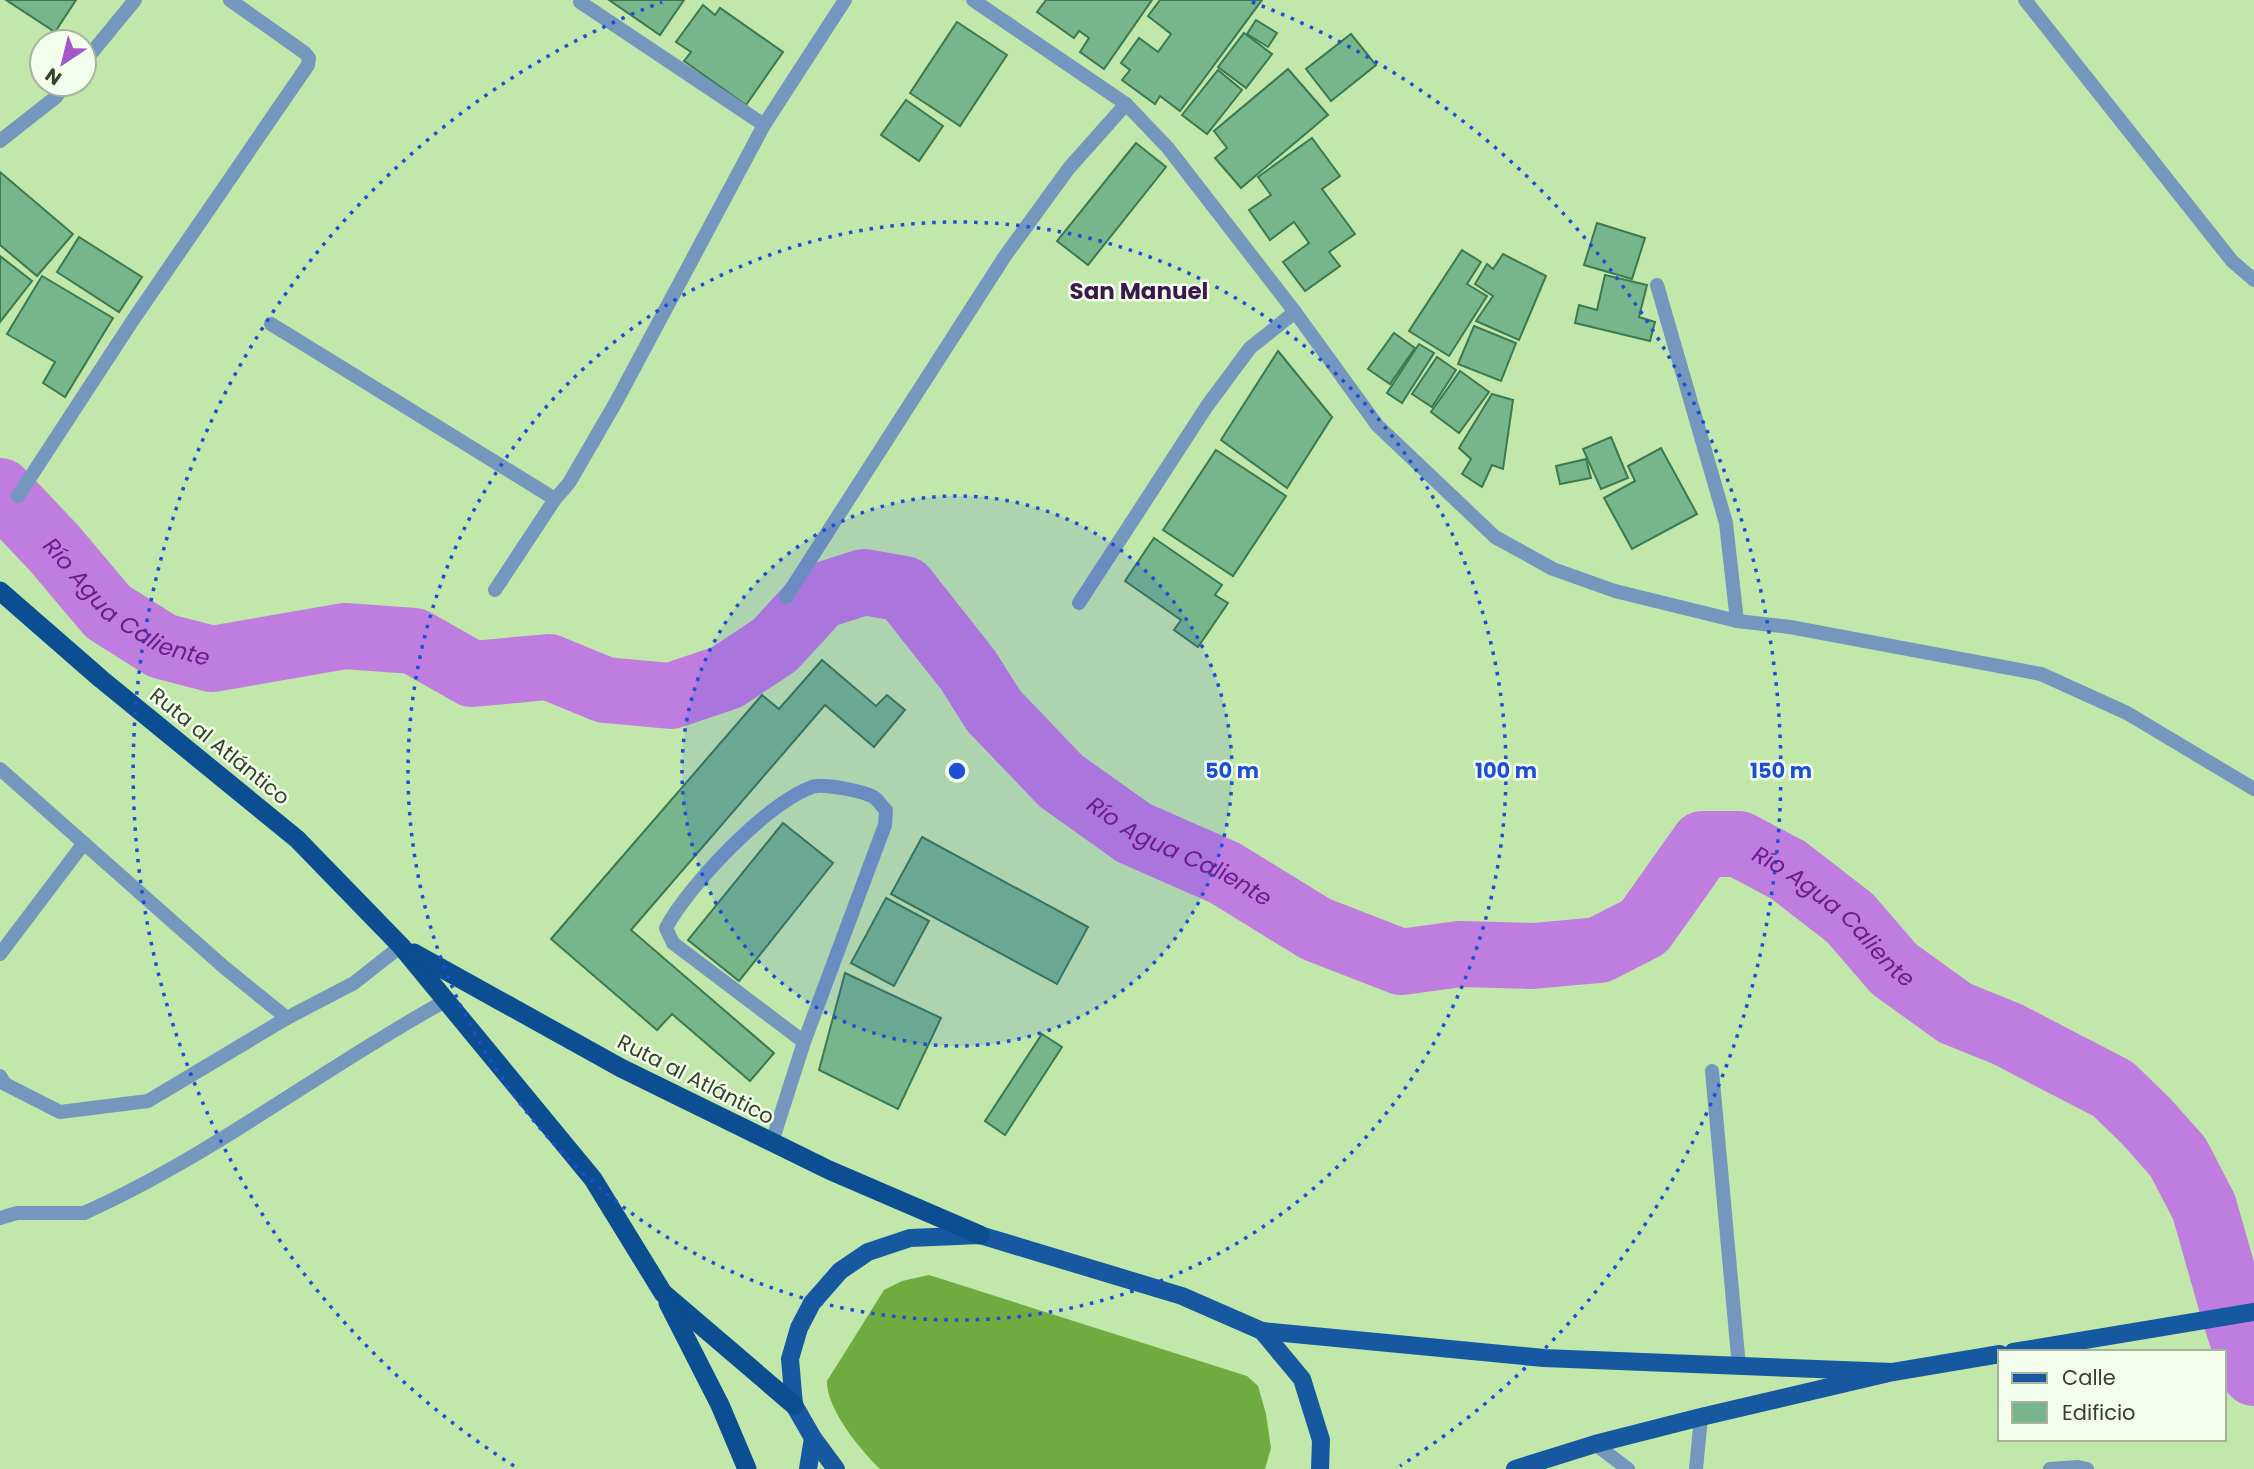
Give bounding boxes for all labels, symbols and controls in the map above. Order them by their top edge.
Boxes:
north arrow [28,28,98,98]
text: N [40,61,67,92]
district label: San Manuel [1070,275,1208,307]
water label: Río Agua Caliente [36,530,213,674]
street label: Ruta al Atlántico [144,681,296,811]
text: 50 m [1205,756,1259,785]
text: 100 m [1475,756,1537,785]
text: 150 m [1750,756,1812,785]
centre of rings [945,759,969,783]
water label: Río Agua Caliente [1081,789,1278,914]
water label: Río Agua Caliente [1747,838,1921,995]
street label: Ruta al Atlántico [613,1027,779,1131]
legend [1998,1350,2226,1441]
text: Calle [2062,1363,2116,1392]
text: Edificio [2062,1398,2136,1427]

